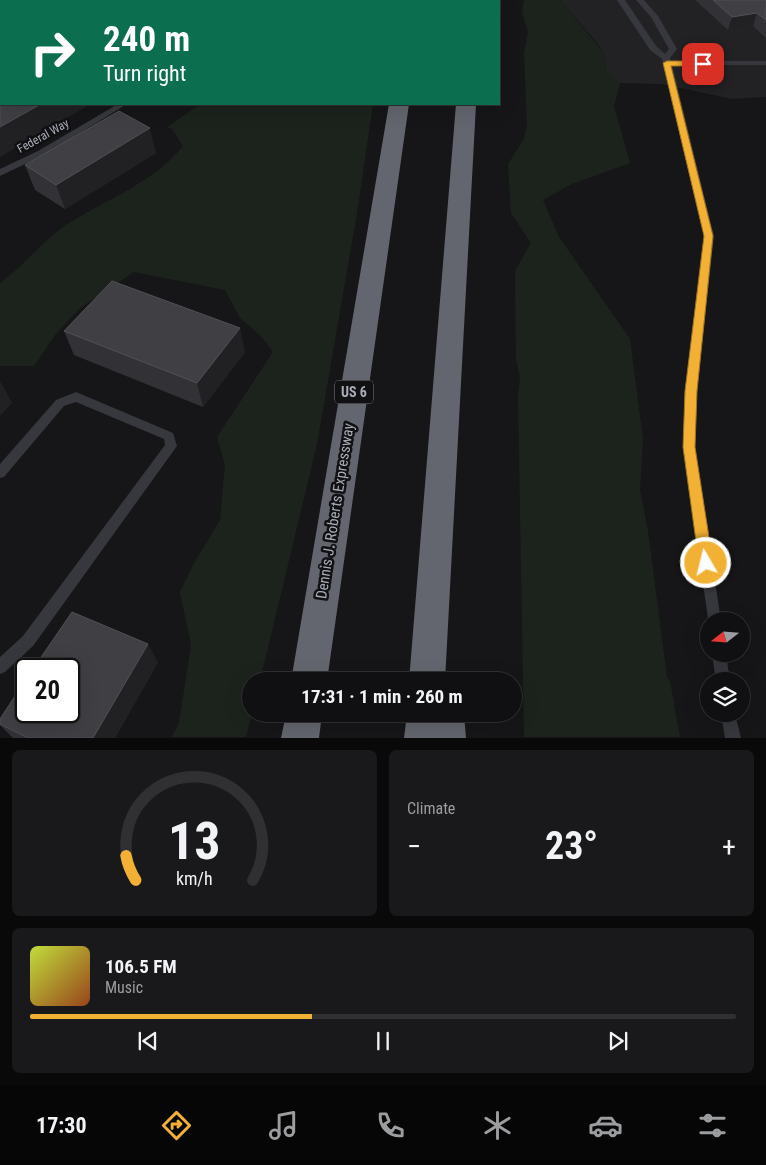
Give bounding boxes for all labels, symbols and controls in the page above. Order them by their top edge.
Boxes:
text: 240 m [103,19,190,60]
icon: right [20,20,85,85]
pin [682,43,724,85]
icon: arrive [689,50,717,78]
text: Turn right [103,61,186,86]
street label: Federal Way [15,116,71,156]
road number: US 6 [335,381,373,404]
street label: Dennis J. Roberts Expressway [312,422,358,600]
position arrow [679,536,731,588]
north arrow [700,612,750,662]
map controls [700,612,750,722]
speed limit sign: 20 [15,658,80,723]
button: layers [700,672,750,722]
text: 17:31 · 1 min · 260 m [301,685,463,708]
text: Climate [407,799,455,818]
text: 13 [168,811,221,872]
text: 23° [545,824,598,868]
text: − [407,830,421,863]
text: + [722,830,736,863]
text: km/h [176,868,213,889]
text: 106.5 FM [105,955,177,978]
text: Music [105,978,143,997]
icon: previous [134,1027,162,1055]
icon: pause [369,1027,397,1055]
icon: next [604,1027,632,1055]
icon: directions [159,1108,194,1143]
icon: music [266,1108,301,1143]
icon: phone [373,1108,408,1143]
icon: climate [480,1108,515,1143]
icon: car [588,1108,623,1143]
icon: filters [695,1108,730,1143]
text: 17:30 [36,1113,87,1138]

